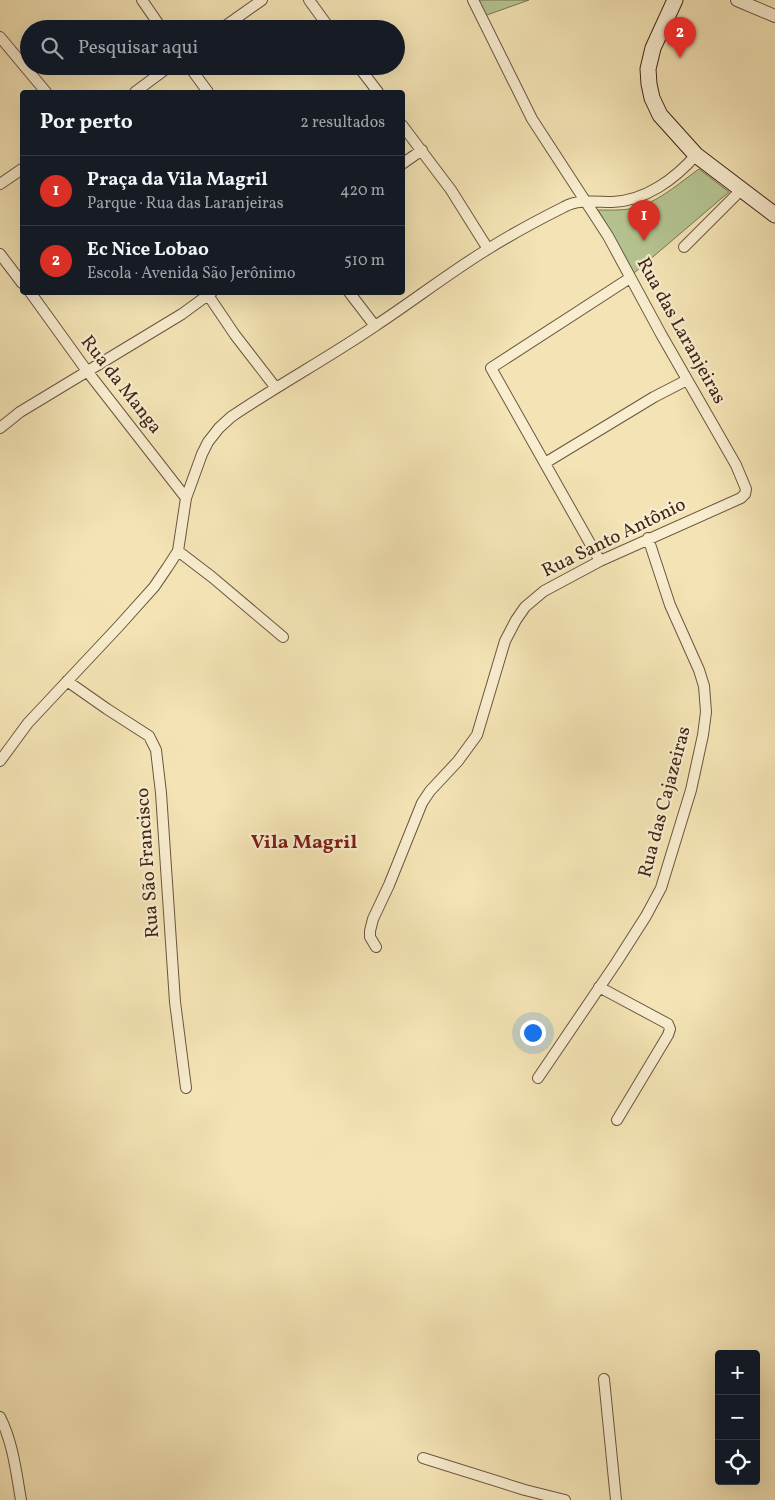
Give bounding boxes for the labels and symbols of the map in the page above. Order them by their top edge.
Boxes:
pin: 2 [664,17,696,58]
pin: 1 [628,200,660,241]
street label: Rua das Laranjeiras [630,253,732,409]
street label: Rua da Manga [74,330,168,440]
street label: Rua Santo Antônio [538,492,690,584]
street label: Rua das Cajazeiras [632,723,698,881]
street label: Rua São Francisco [130,787,166,939]
district label: Vila Magril [251,829,357,857]
your location [520,1020,546,1046]

